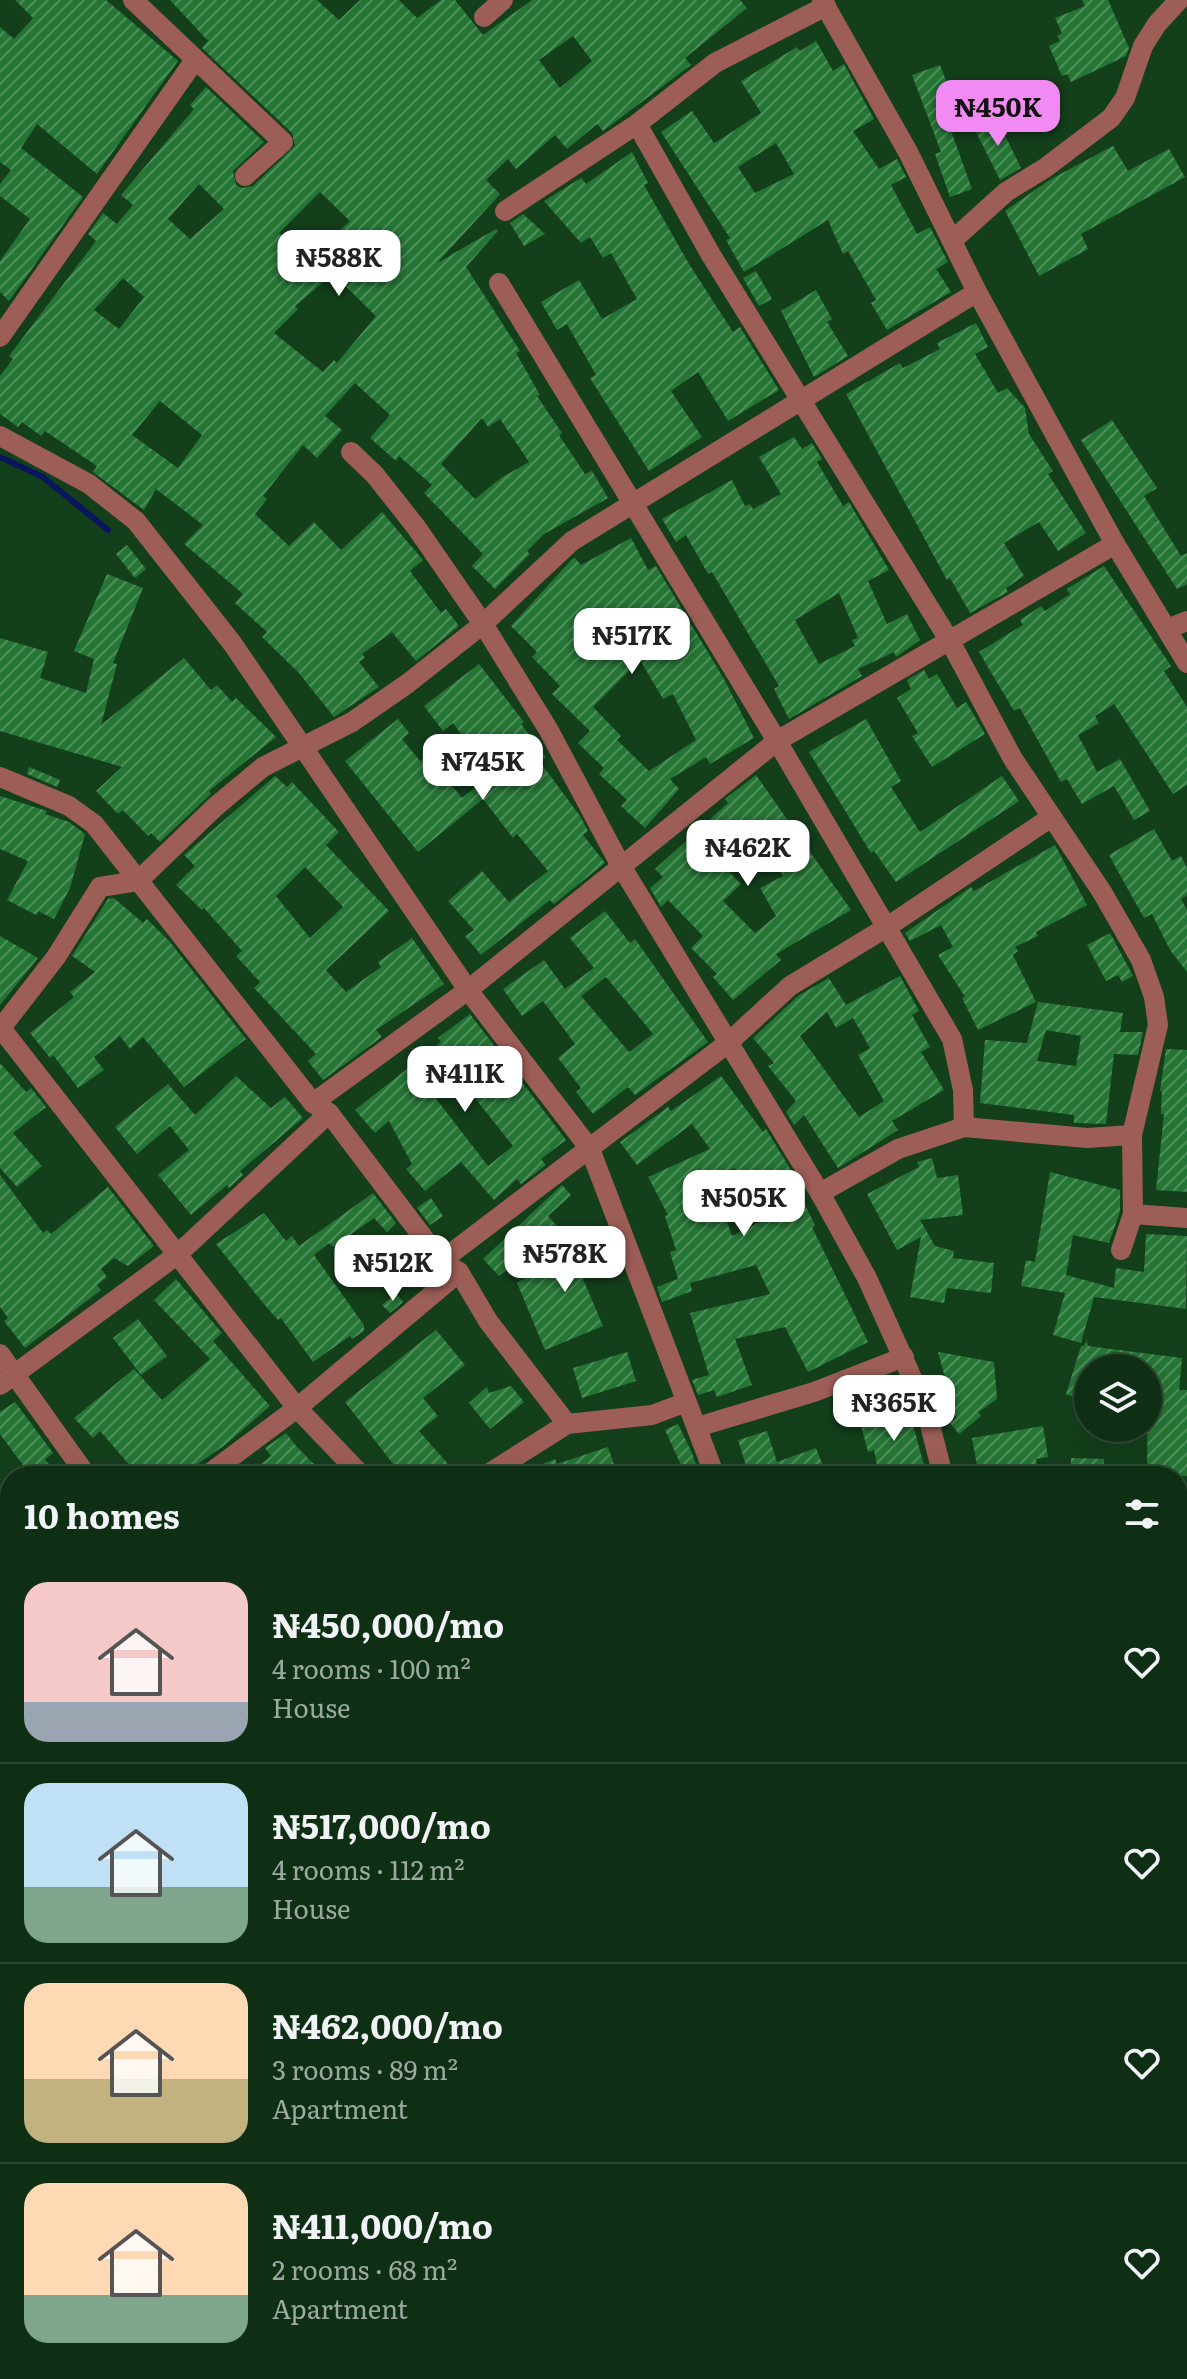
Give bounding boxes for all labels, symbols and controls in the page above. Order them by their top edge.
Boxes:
pin: ₦450K [942,80,1054,148]
text: ₦450K [954,86,1042,125]
pin: ₦588K [283,230,395,298]
text: ₦588K [296,236,382,275]
pin: ₦517K [576,608,688,676]
text: ₦517K [592,614,672,653]
pin: ₦745K [427,734,539,802]
text: ₦745K [441,740,525,779]
pin: ₦462K [692,820,804,888]
text: ₦462K [704,826,792,865]
pin: ₦411K [409,1046,521,1114]
text: ₦411K [425,1052,505,1091]
pin: ₦505K [688,1170,800,1238]
text: ₦505K [701,1176,787,1215]
pin: ₦578K [509,1226,621,1294]
text: ₦578K [522,1232,608,1271]
pin: ₦512K [337,1235,449,1303]
text: ₦512K [352,1241,434,1280]
map controls [1074,1354,1162,1442]
button: layers [1074,1354,1162,1442]
pin: ₦365K [838,1375,950,1443]
text: ₦365K [851,1381,937,1420]
text: 10 homes [24,1489,180,1539]
icon: filters [1120,1492,1164,1536]
text: ₦450,000/mo [272,1598,504,1648]
icon: home [88,1614,184,1710]
icon: heart [1120,1640,1164,1684]
text: 4 rooms · 100 m² [272,1648,471,1687]
text: House [272,1687,350,1726]
text: ₦517,000/mo [272,1799,491,1849]
icon: home [88,1815,184,1911]
icon: heart [1120,1841,1164,1885]
text: 4 rooms · 112 m² [272,1849,465,1888]
text: House [272,1888,350,1927]
text: ₦462,000/mo [272,1999,503,2049]
icon: home [88,2015,184,2111]
icon: heart [1120,2041,1164,2085]
text: 3 rooms · 89 m² [272,2049,458,2088]
text: Apartment [272,2088,408,2127]
text: ₦411,000/mo [272,2199,493,2249]
icon: home [88,2215,184,2311]
icon: heart [1120,2241,1164,2285]
text: 2 rooms · 68 m² [272,2249,457,2288]
text: Apartment [272,2288,408,2327]

